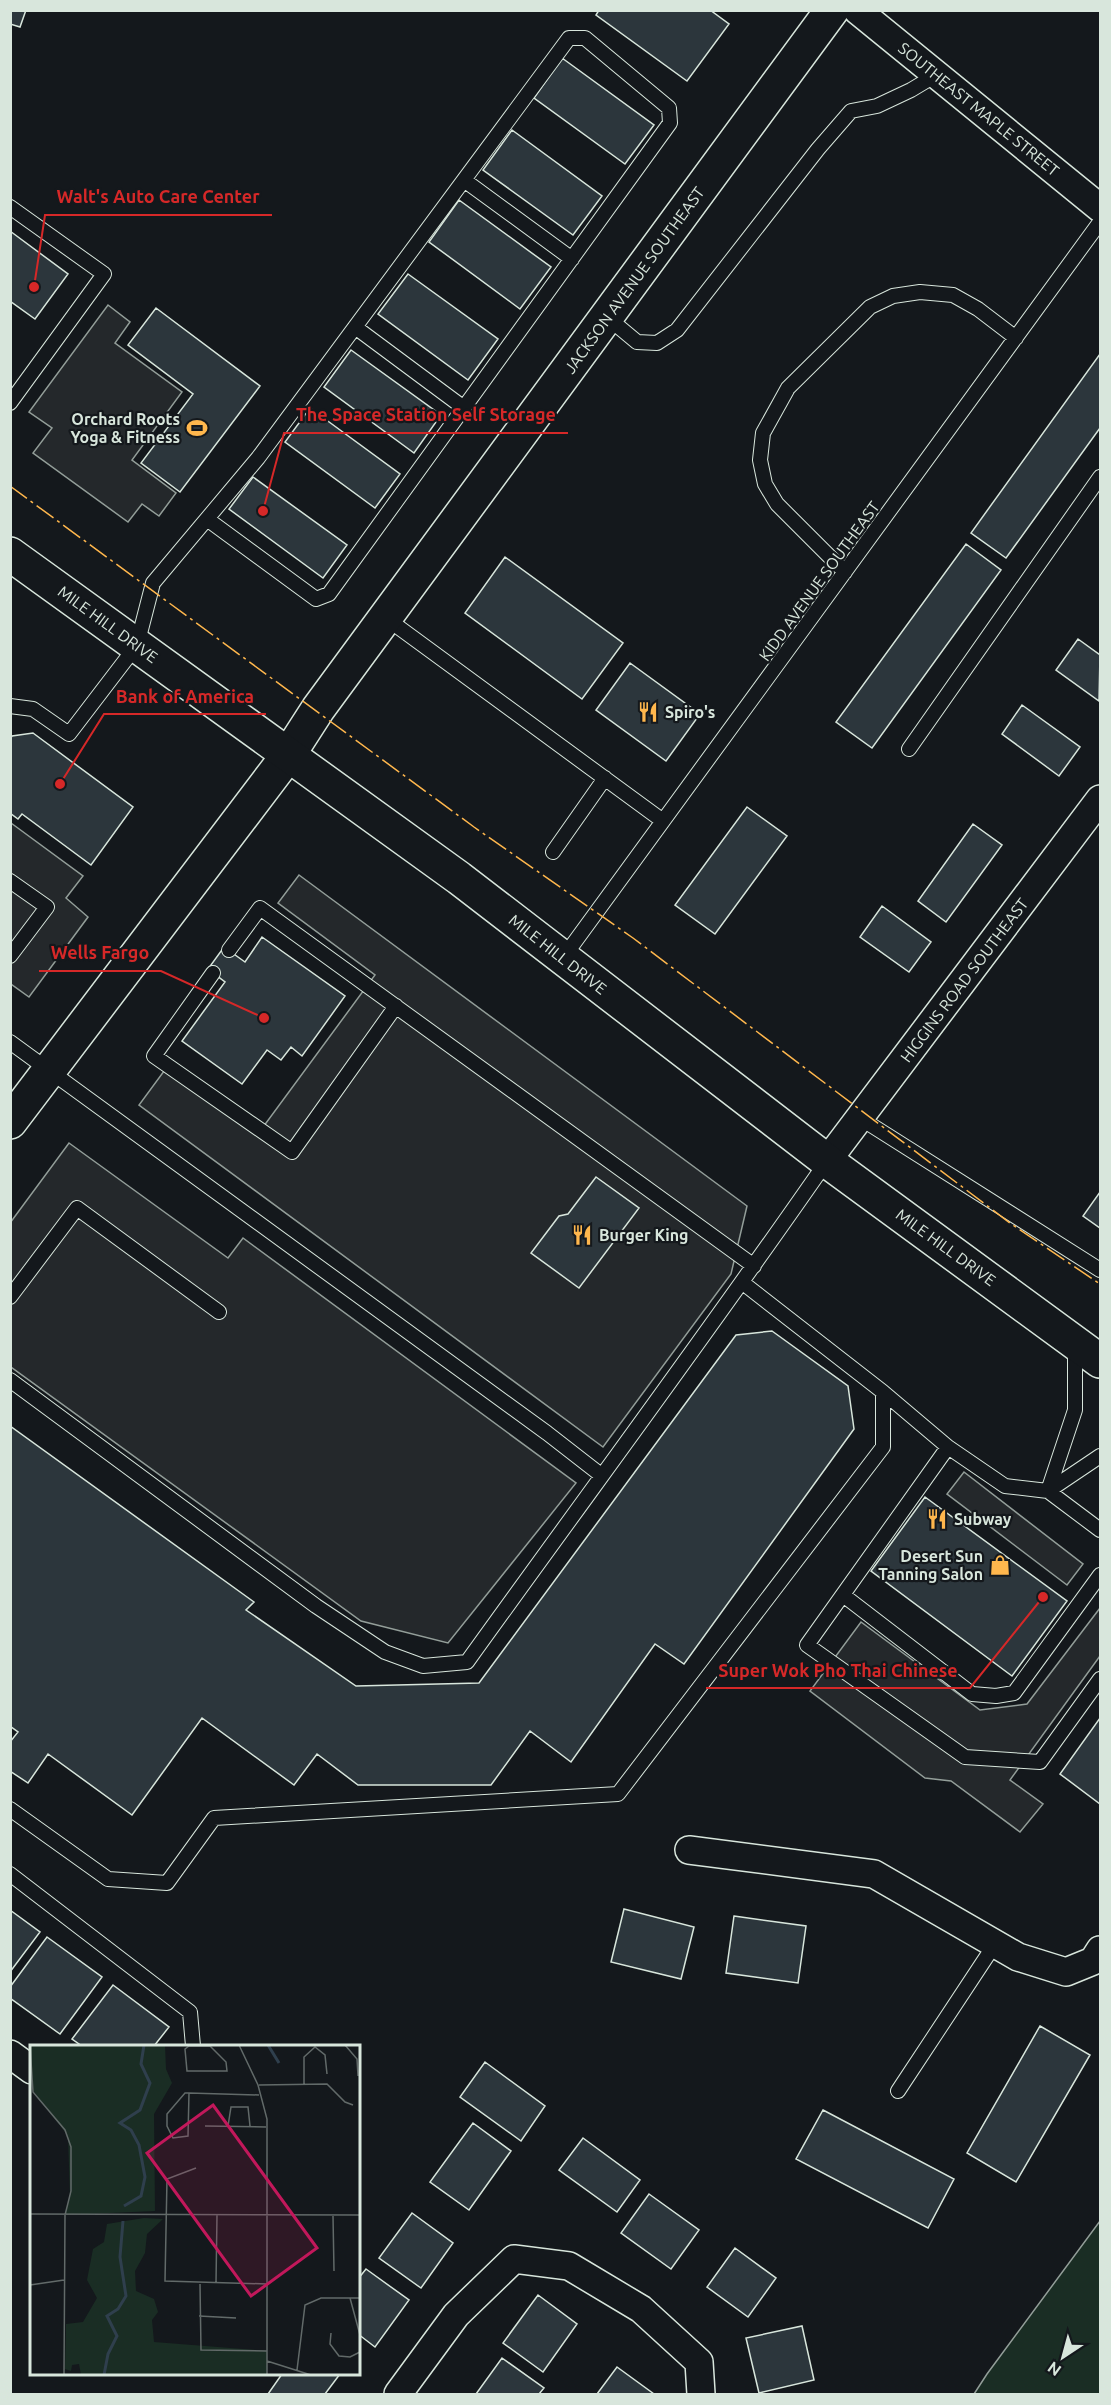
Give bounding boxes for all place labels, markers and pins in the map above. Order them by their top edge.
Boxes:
callout: Walt's Auto Care Center [45,179,272,215]
callout: The Space Station Self Storage [284,397,568,433]
place label: Orchard Roots Yoga & Fitness [71,410,180,446]
sports icon: Orchard Roots Yoga & Fitness [185,416,209,440]
callout: Bank of America [104,678,266,714]
restaurant icon: Spiro's [636,700,660,724]
place label: Spiro's [665,703,715,721]
callout: Wells Fargo [39,935,161,971]
restaurant icon: Burger King [570,1223,594,1247]
place label: Burger King [599,1226,689,1244]
restaurant icon: Subway [925,1507,949,1531]
place label: Subway [954,1510,1012,1528]
place label: Desert Sun Tanning Salon [878,1547,983,1583]
shop icon: Desert Sun Tanning Salon [988,1553,1012,1577]
callout: Super Wok Pho Thai Chinese [706,1652,970,1688]

